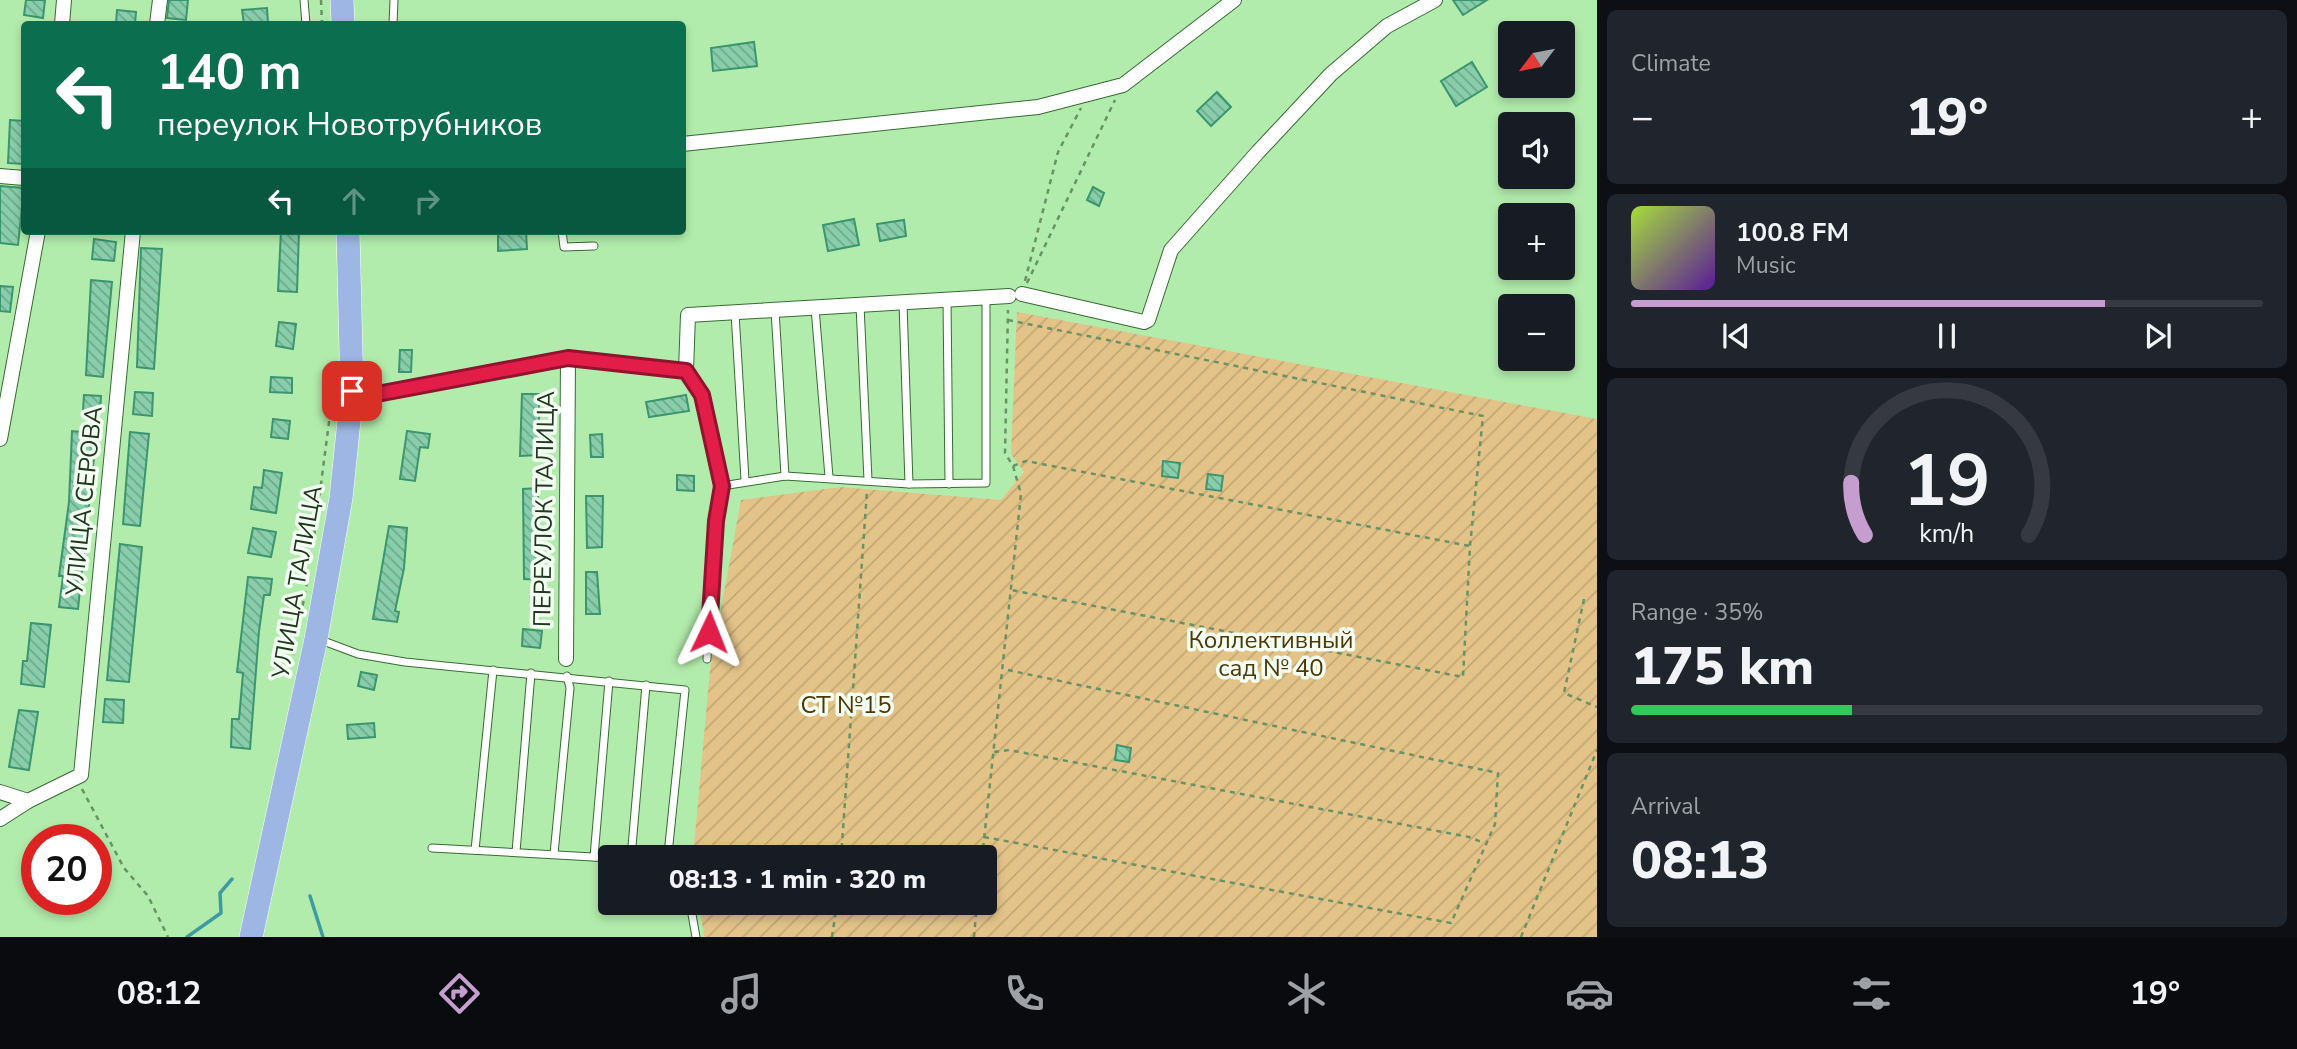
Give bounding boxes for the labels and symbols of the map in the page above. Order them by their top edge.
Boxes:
north arrow [1498,21,1575,98]
pin [322,361,382,421]
street label: ПЕРЕУЛОК ТАЛИЦА [526,390,562,628]
street label: УЛИЦА СЕРОВА [58,404,110,598]
street label: УЛИЦА ТАЛИЦА [264,482,330,682]
position arrow [672,595,746,669]
park label: Коллективный сад № 40 [1188,624,1354,684]
park label: СТ №15 [800,689,892,721]
speed limit sign: 20 [21,824,112,915]

